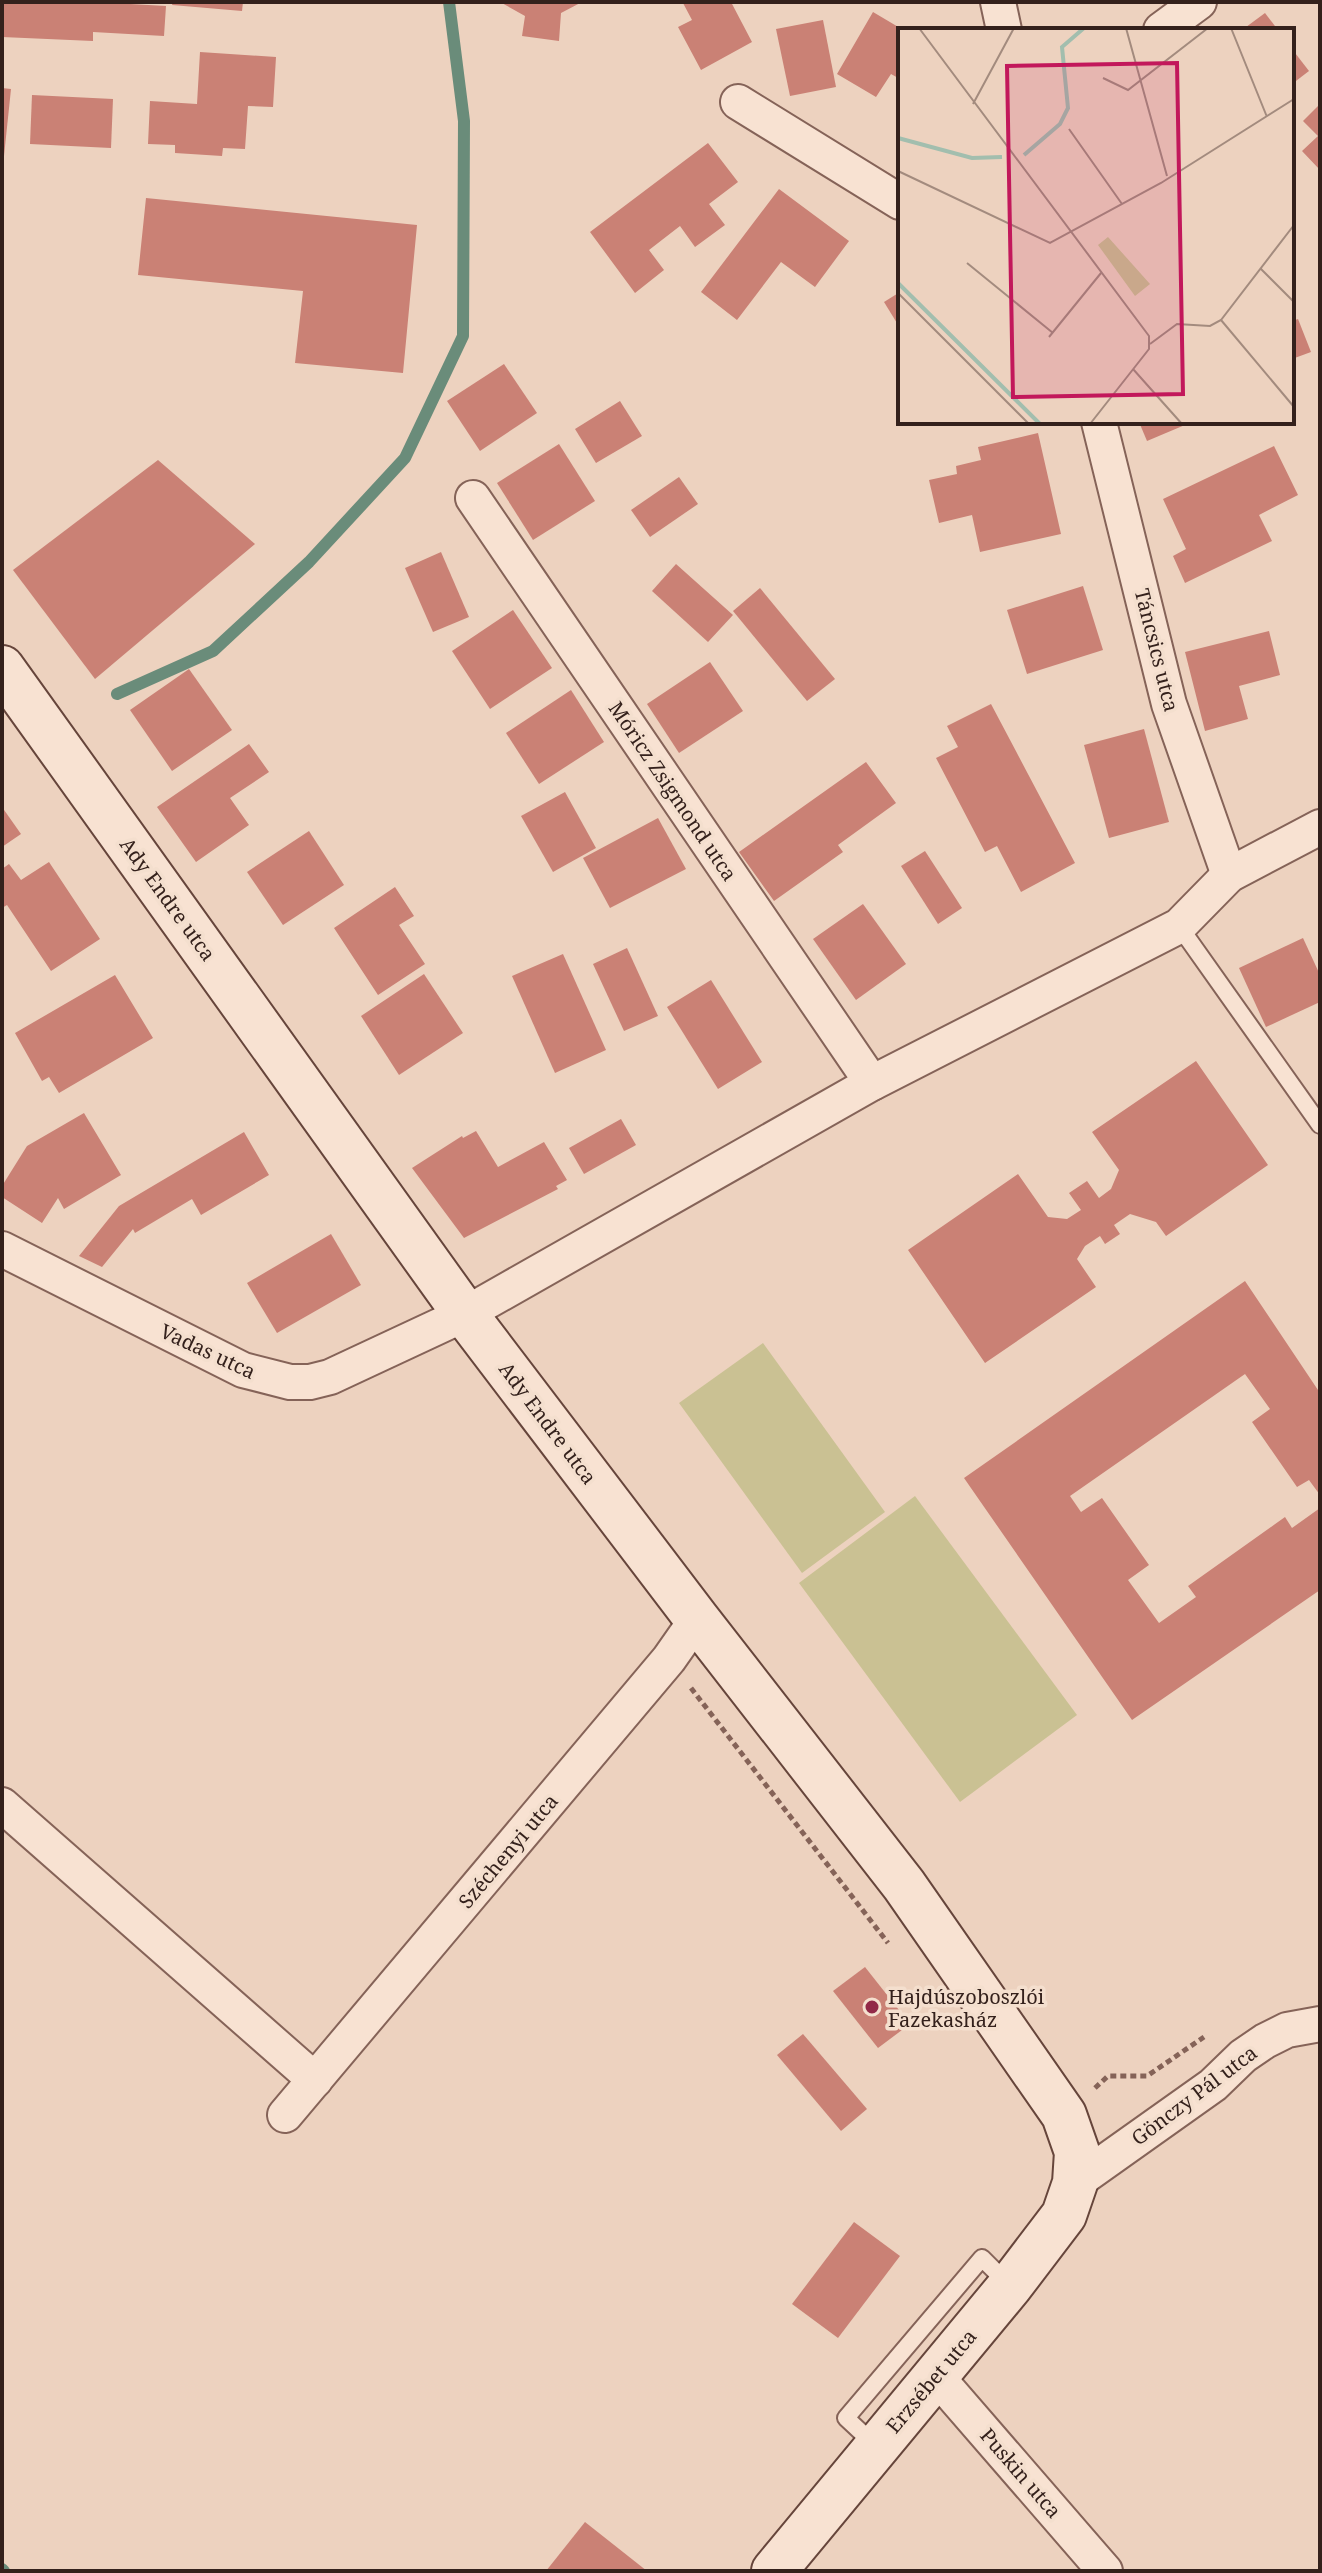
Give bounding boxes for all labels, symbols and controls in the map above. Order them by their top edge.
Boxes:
inset map [898,28,1294,424]
street label: Táncsics utca [1129,586,1185,714]
street label: Móricz Zsigmond utca [603,696,743,886]
street label: Ady Endre utca [114,832,222,966]
street label: Vadas utca [156,1317,260,1385]
street label: Ady Endre utca [493,1356,603,1490]
street label: Széchenyi utca [452,1788,564,1914]
place label: Hajdúszoboszlói Fazekasház [888,1983,1045,2033]
marker: Hajdúszoboszlói Fazekasház [863,1998,881,2016]
street label: Gönczy Pál utca [1126,2039,1262,2151]
street label: Erzsébet utca [880,2323,982,2439]
street label: Puskin utca [974,2422,1068,2524]

